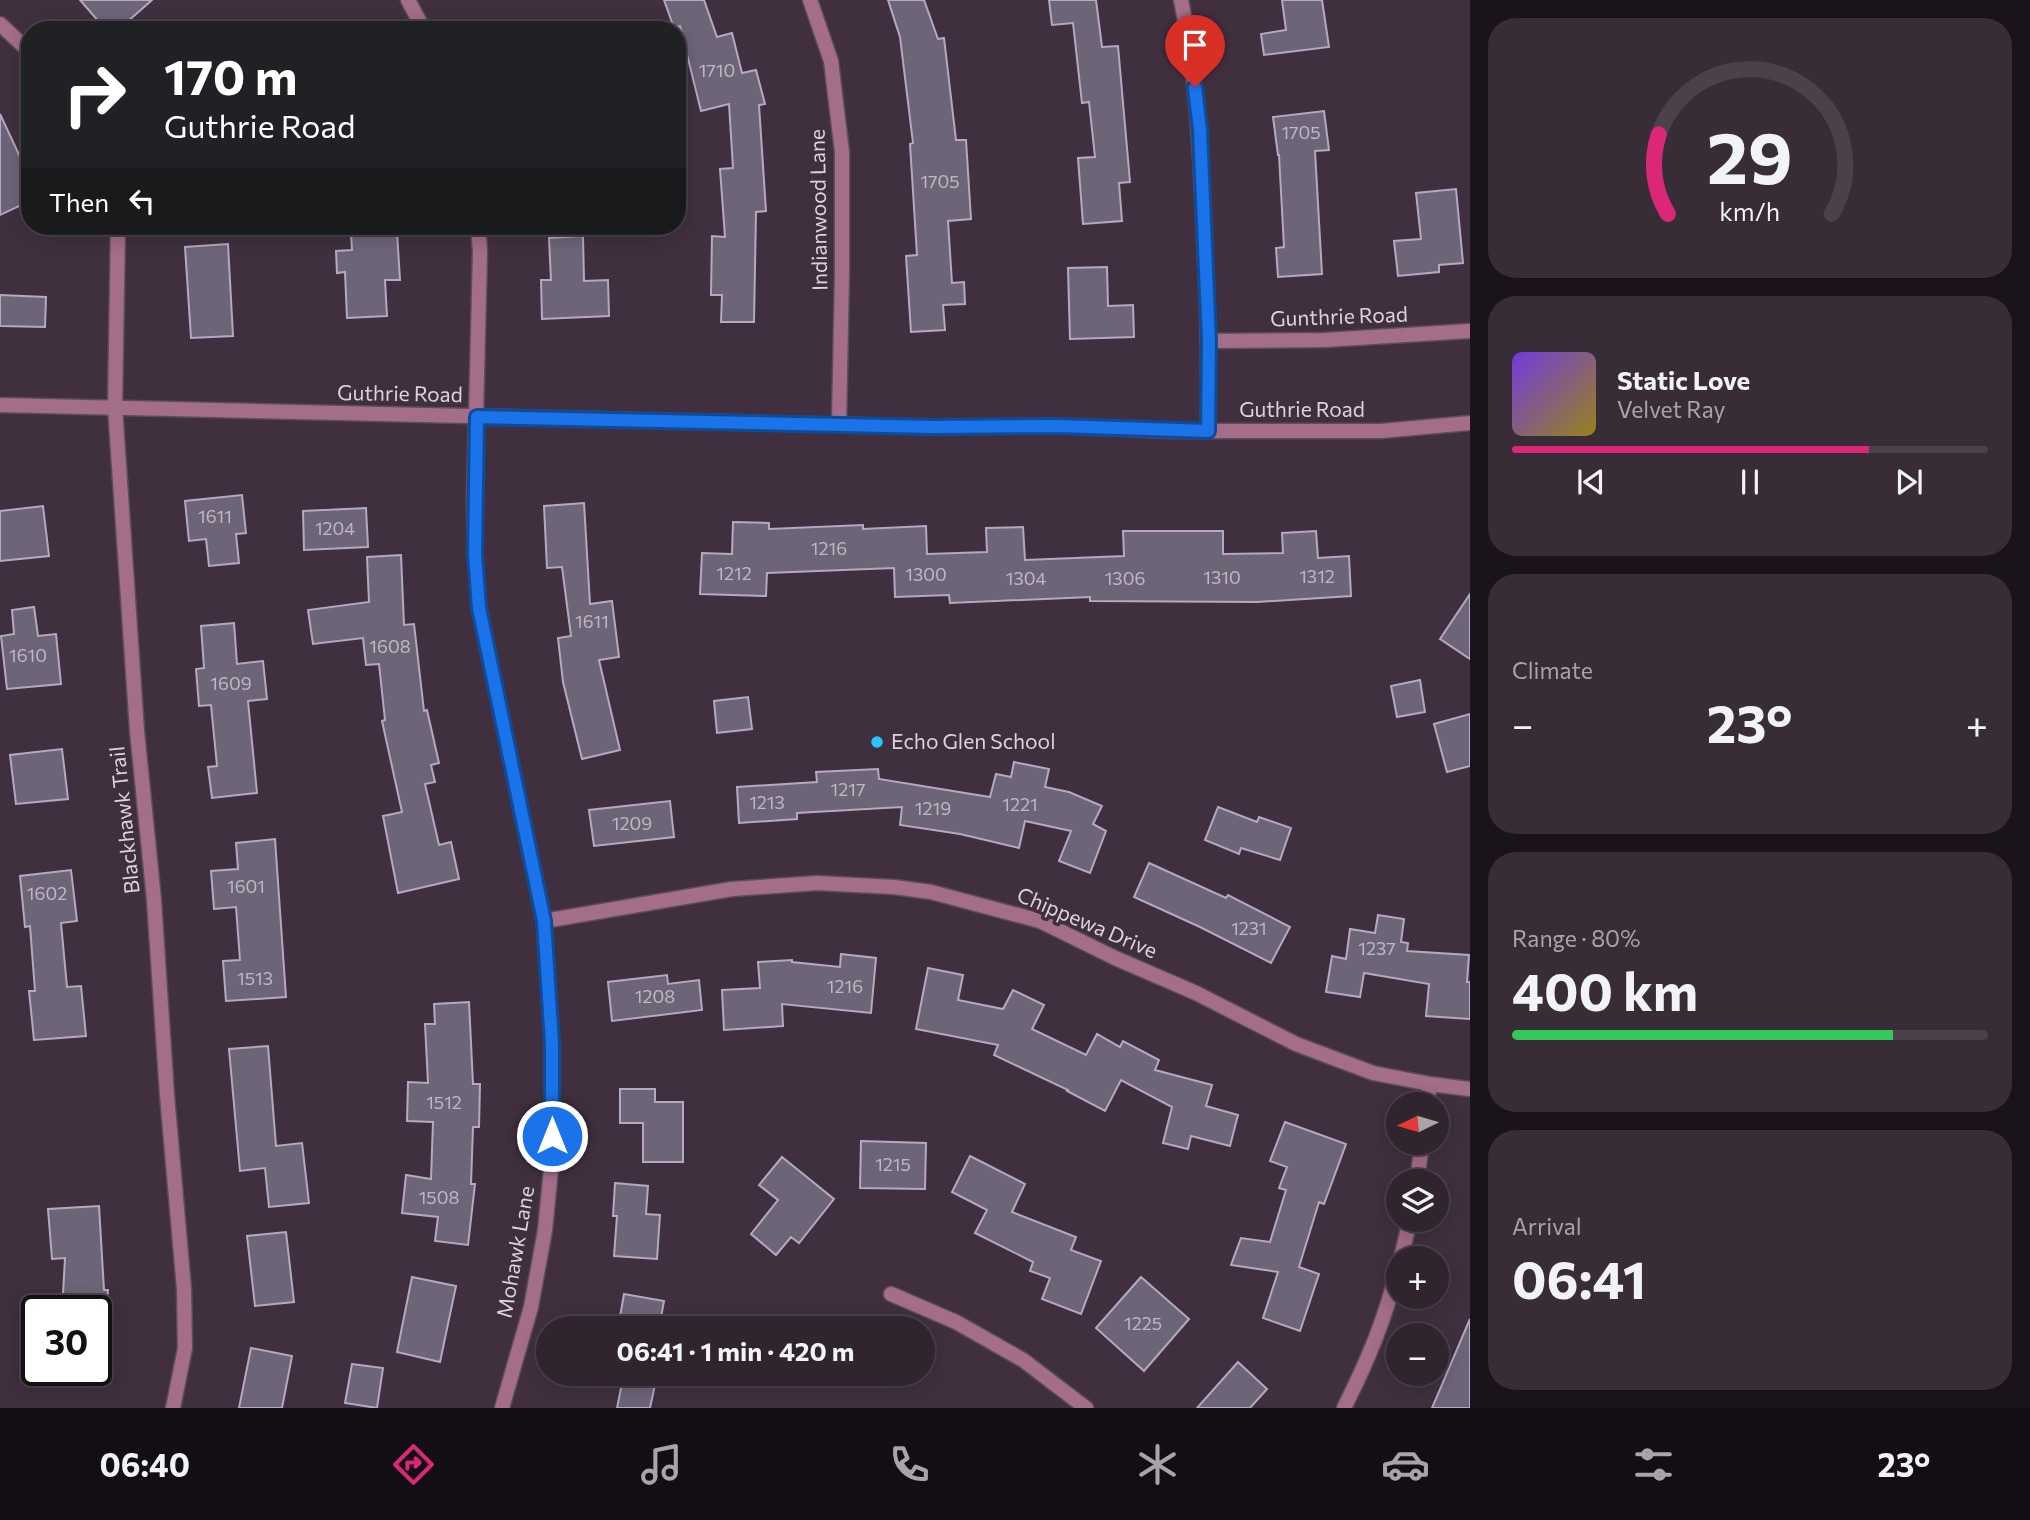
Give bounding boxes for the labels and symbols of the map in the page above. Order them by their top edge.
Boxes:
pin [1165,15,1225,87]
house number: 1710 [699,59,735,81]
house number: 1705 [1281,121,1321,143]
street label: Indianwood Lane [804,129,831,291]
house number: 1705 [920,170,960,192]
street label: Gunthrie Road [1270,301,1408,330]
street label: Guthrie Road [337,379,463,406]
street label: Guthrie Road [1239,396,1365,421]
house number: 1611 [198,505,232,527]
house number: 1204 [315,517,355,539]
house number: 1216 [811,537,847,559]
house number: 1212 [716,562,752,584]
house number: 1300 [905,563,947,585]
house number: 1312 [1299,565,1335,587]
house number: 1310 [1203,566,1241,588]
house number: 1304 [1006,567,1046,589]
house number: 1306 [1105,567,1145,589]
house number: 1611 [575,610,609,632]
house number: 1608 [369,635,411,657]
house number: 1610 [9,644,47,666]
house number: 1609 [210,672,252,694]
place label: Echo Glen School [891,728,1055,753]
marker: Echo Glen School [869,734,885,750]
street label: Blackhawk Trail [103,745,144,895]
house number: 1217 [831,778,865,800]
house number: 1213 [749,791,785,813]
house number: 1221 [1002,793,1038,815]
house number: 1219 [915,797,951,819]
house number: 1209 [612,812,652,834]
house number: 1601 [227,875,265,897]
street label: Chippewa Drive [1014,881,1161,962]
house number: 1602 [27,882,67,904]
house number: 1231 [1231,917,1267,939]
house number: 1237 [1358,937,1396,959]
house number: 1513 [237,967,273,989]
house number: 1216 [827,975,863,997]
house number: 1208 [635,985,675,1007]
house number: 1512 [426,1091,462,1113]
north arrow [1386,1092,1449,1155]
position arrow [515,1099,589,1173]
house number: 1215 [875,1153,911,1175]
street label: Mohawk Lane [491,1184,538,1320]
house number: 1508 [419,1186,459,1208]
speed limit sign: 30 [21,1295,112,1386]
house number: 1225 [1124,1312,1162,1334]

